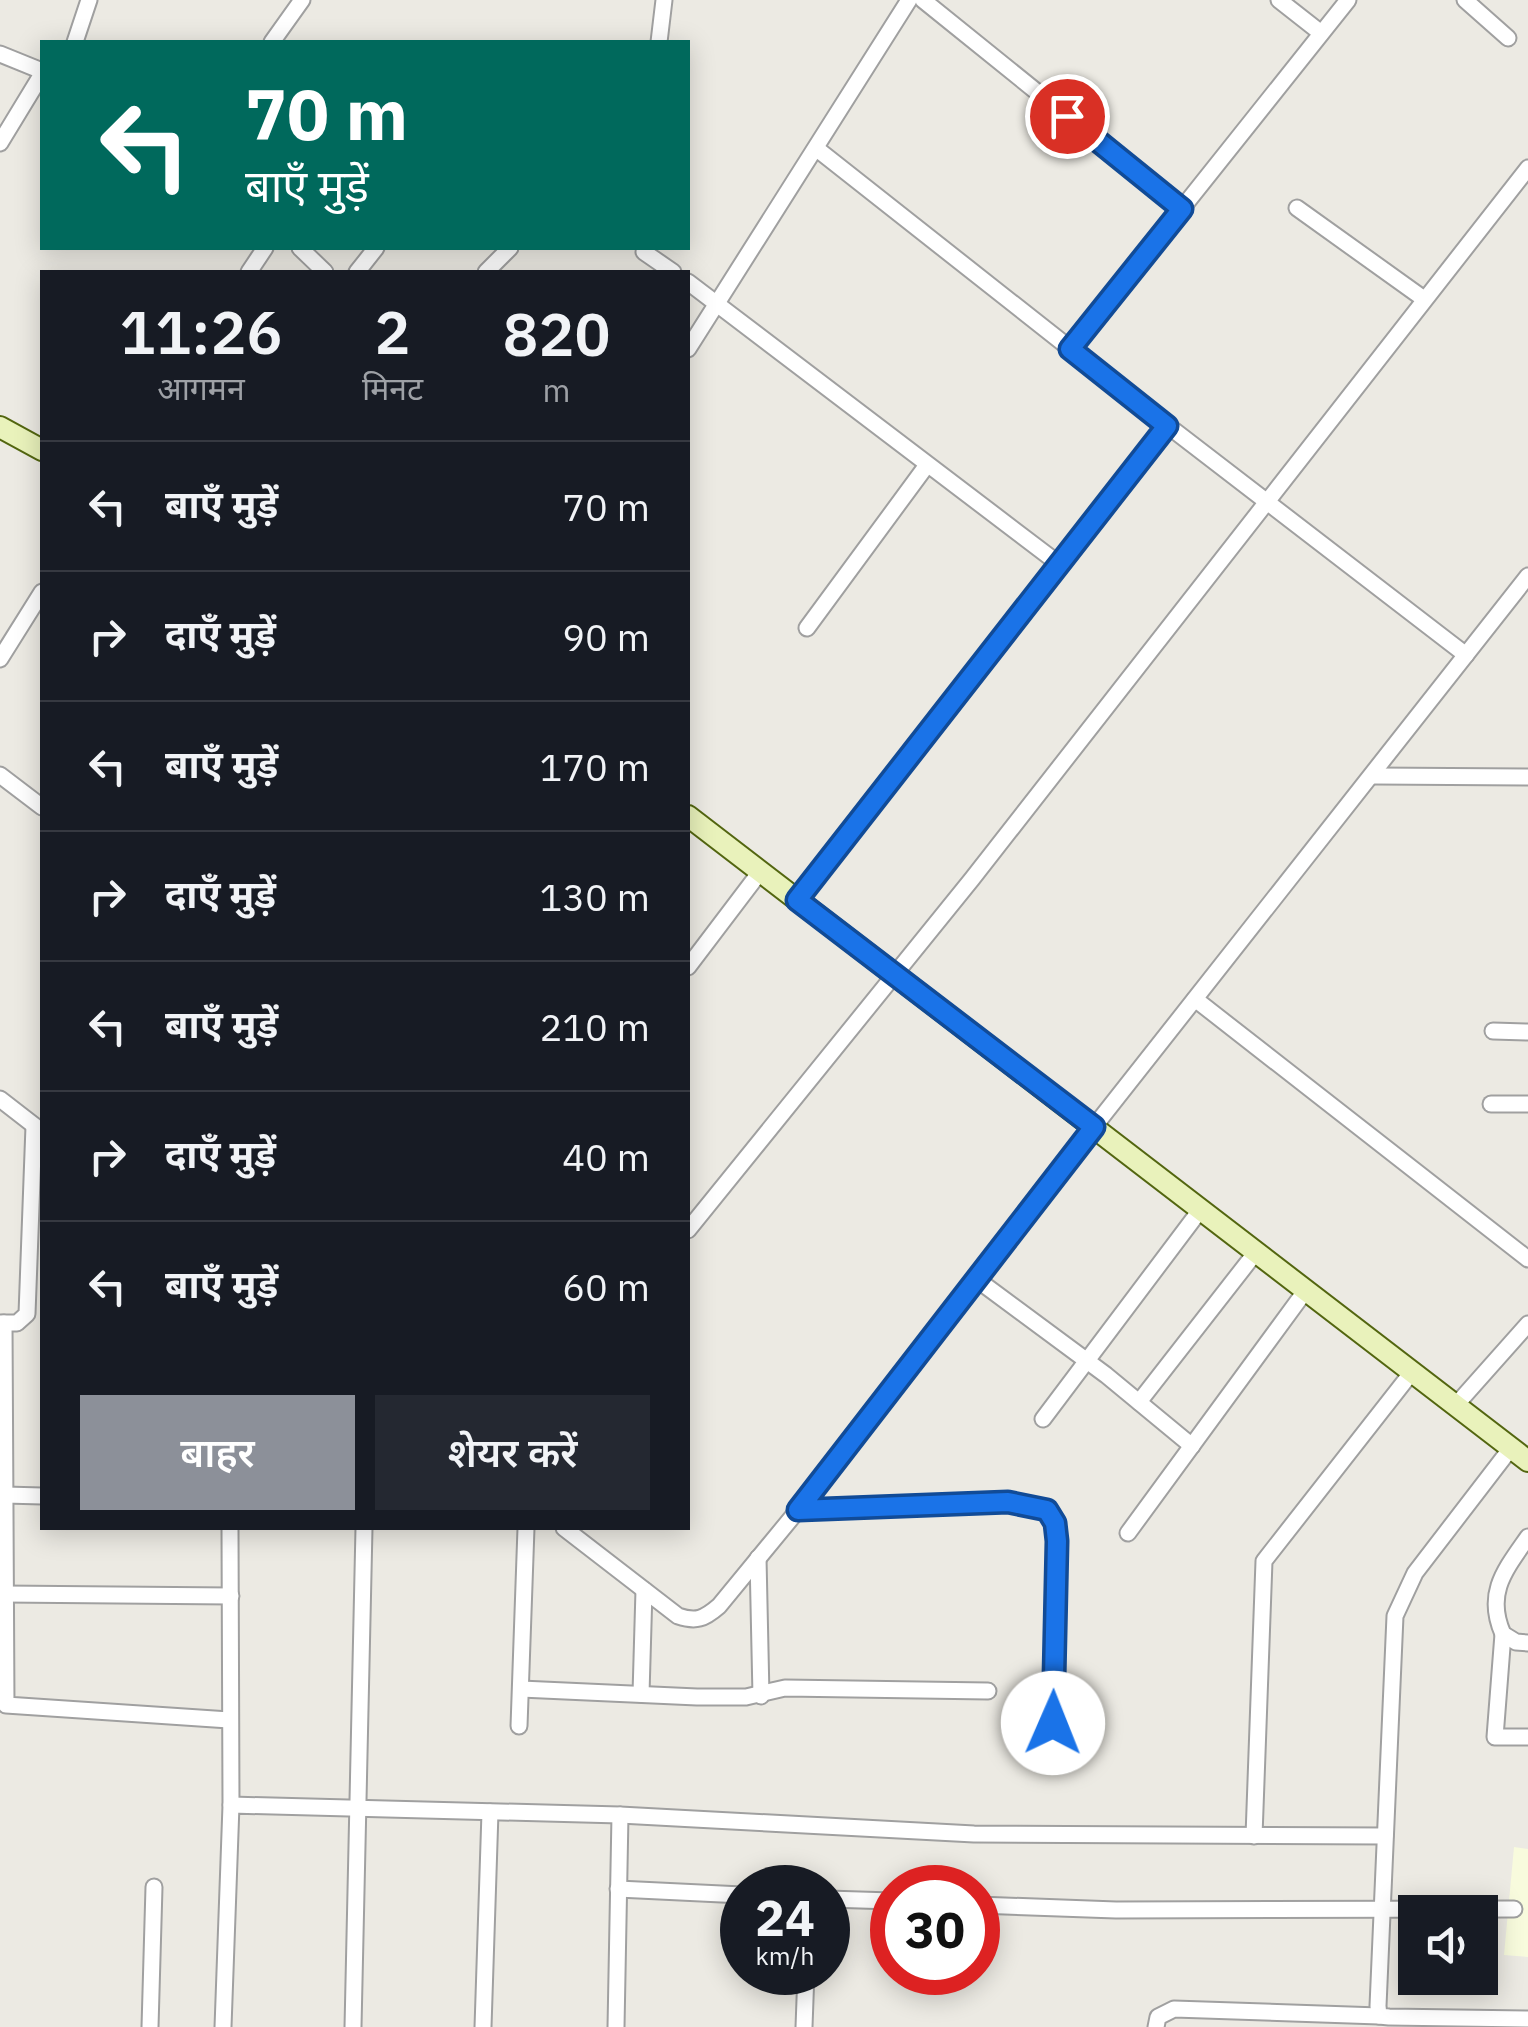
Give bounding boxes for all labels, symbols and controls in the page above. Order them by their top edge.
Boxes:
text: 70 m [245,68,408,159]
pin [1025,74,1110,159]
icon: left [80,80,210,210]
icon: arrive [1040,89,1095,144]
text: बाएँ मुड़ें [245,156,369,214]
text: 11:26 [119,292,283,371]
text: 2 [375,292,411,371]
text: 820 [503,294,611,373]
text: आगमन [157,367,245,409]
text: मिनट [362,367,423,409]
text: m [543,369,571,411]
icon: left [80,479,135,534]
text: बाएँ मुड़ें [165,479,278,528]
text: 70 m [562,482,650,531]
icon: right [80,609,135,664]
text: दाएँ मुड़ें [165,609,276,658]
text: 90 m [562,612,650,661]
icon: left [80,739,135,794]
text: बाएँ मुड़ें [165,739,278,788]
text: 170 m [539,742,650,791]
icon: right [80,869,135,924]
text: दाएँ मुड़ें [165,869,276,918]
text: 130 m [539,872,650,921]
icon: left [80,999,135,1054]
text: बाएँ मुड़ें [165,999,278,1048]
text: 210 m [539,1002,650,1051]
icon: right [80,1129,135,1184]
text: दाएँ मुड़ें [165,1129,276,1178]
text: 40 m [562,1132,650,1181]
icon: left [80,1259,135,1314]
text: बाएँ मुड़ें [165,1259,278,1308]
text: 60 m [562,1262,650,1311]
button: बाहर [80,1395,355,1510]
button: शेयर करें [375,1395,650,1510]
position arrow [1001,1671,1105,1775]
speed limit sign: 30 [870,1865,1000,1995]
text: 24 [755,1885,815,1950]
map controls [1398,1895,1498,1995]
button: sound [1398,1895,1498,1995]
text: km/h [756,1939,814,1972]

